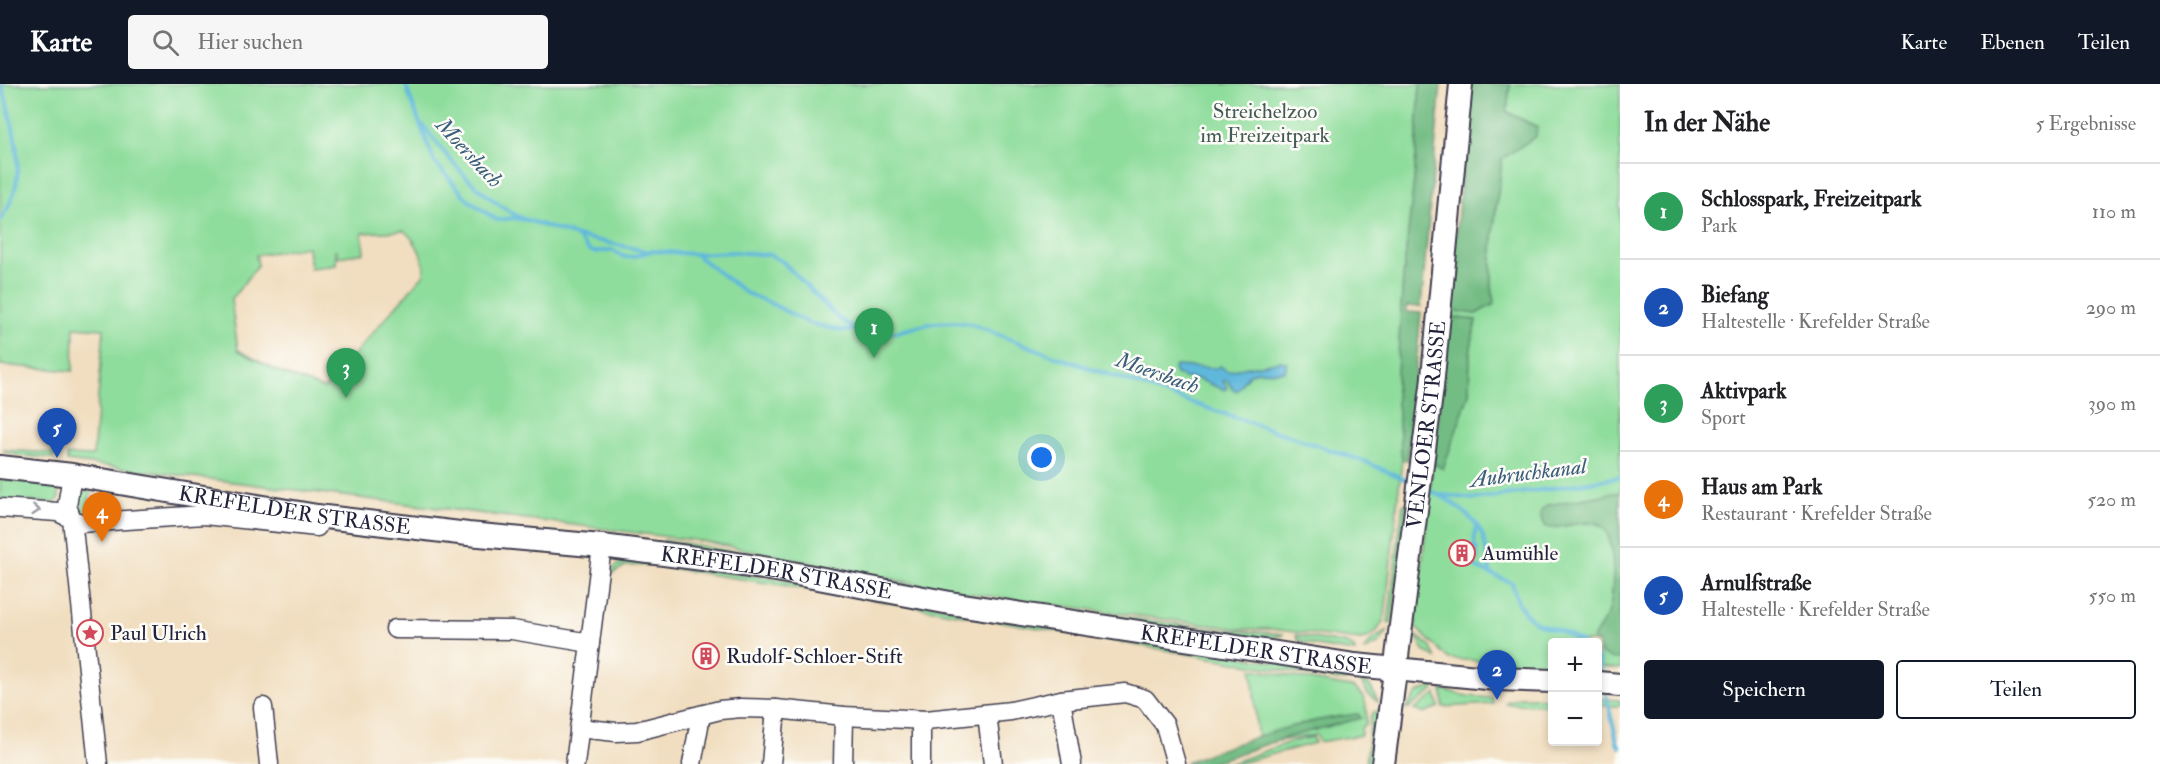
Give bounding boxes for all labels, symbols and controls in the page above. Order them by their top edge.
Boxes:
search box [128,15,548,69]
text: Karte [30,25,92,60]
icon: search [149,26,182,59]
text: Hier suchen [197,28,303,56]
text: Karte [1900,29,1947,56]
text: Ebenen [1980,29,2045,56]
text: Teilen [2078,29,2130,56]
park label: Streichelzoo im Freizeitpark [1200,98,1330,149]
text: In der Nähe [1644,107,1770,139]
water label: Moersbach [428,110,509,194]
text: 5 Ergebnisse [2036,111,2136,136]
text: Schlosspark, Freizeitpark [1701,185,1921,213]
text: 1 [1660,199,1667,224]
text: 110 m [2092,199,2136,224]
text: Park [1701,213,1737,238]
text: Biefang [1701,281,1769,309]
text: 2 [1658,295,1669,320]
text: 290 m [2086,295,2136,320]
pin: 1 [854,308,894,358]
text: Haltestelle · Krefelder Straße [1701,309,1930,334]
street label: VENLOER STRASSE [1401,319,1452,531]
water label: Moersbach [1110,345,1203,400]
pin: 3 [326,348,366,398]
text: Aktivpark [1701,377,1787,405]
text: 3 [1660,391,1667,416]
text: 390 m [2088,391,2136,416]
text: Sport [1701,405,1746,430]
pin: 5 [38,408,76,458]
your location [1027,443,1056,472]
water label: Aubruchkanal [1466,452,1590,494]
text: Haus am Park [1701,473,1822,501]
street label: KREFELDER STRASSE [177,480,412,541]
text: 4 [1658,487,1669,512]
text: 520 m [2087,487,2136,512]
pin: 4 [82,492,122,542]
text: Restaurant · Krefelder Straße [1701,501,1932,526]
one-way arrow [32,504,41,517]
building icon: Aumühle [1447,538,1477,568]
place label: Aumühle [1481,540,1558,567]
street label: KREFELDER STRASSE [659,541,894,606]
text: Arnulfstraße [1701,569,1812,597]
text: 5 [1659,583,1668,608]
text: 550 m [2089,583,2136,608]
text: Haltestelle · Krefelder Straße [1701,597,1930,622]
place icon: Paul Ulrich [75,618,105,648]
street label: KREFELDER STRASSE [1138,619,1373,681]
place label: Paul Ulrich [110,620,207,647]
map controls [1548,638,1602,746]
button: + [1548,638,1602,692]
building icon: Rudolf-Schloer-Stift [691,641,721,671]
place label: Rudolf-Schloer-Stift [726,643,903,670]
pin: 2 [1478,650,1516,700]
button: Speichern [1644,660,1884,719]
button: Teilen [1896,660,2136,719]
button: − [1548,692,1602,746]

